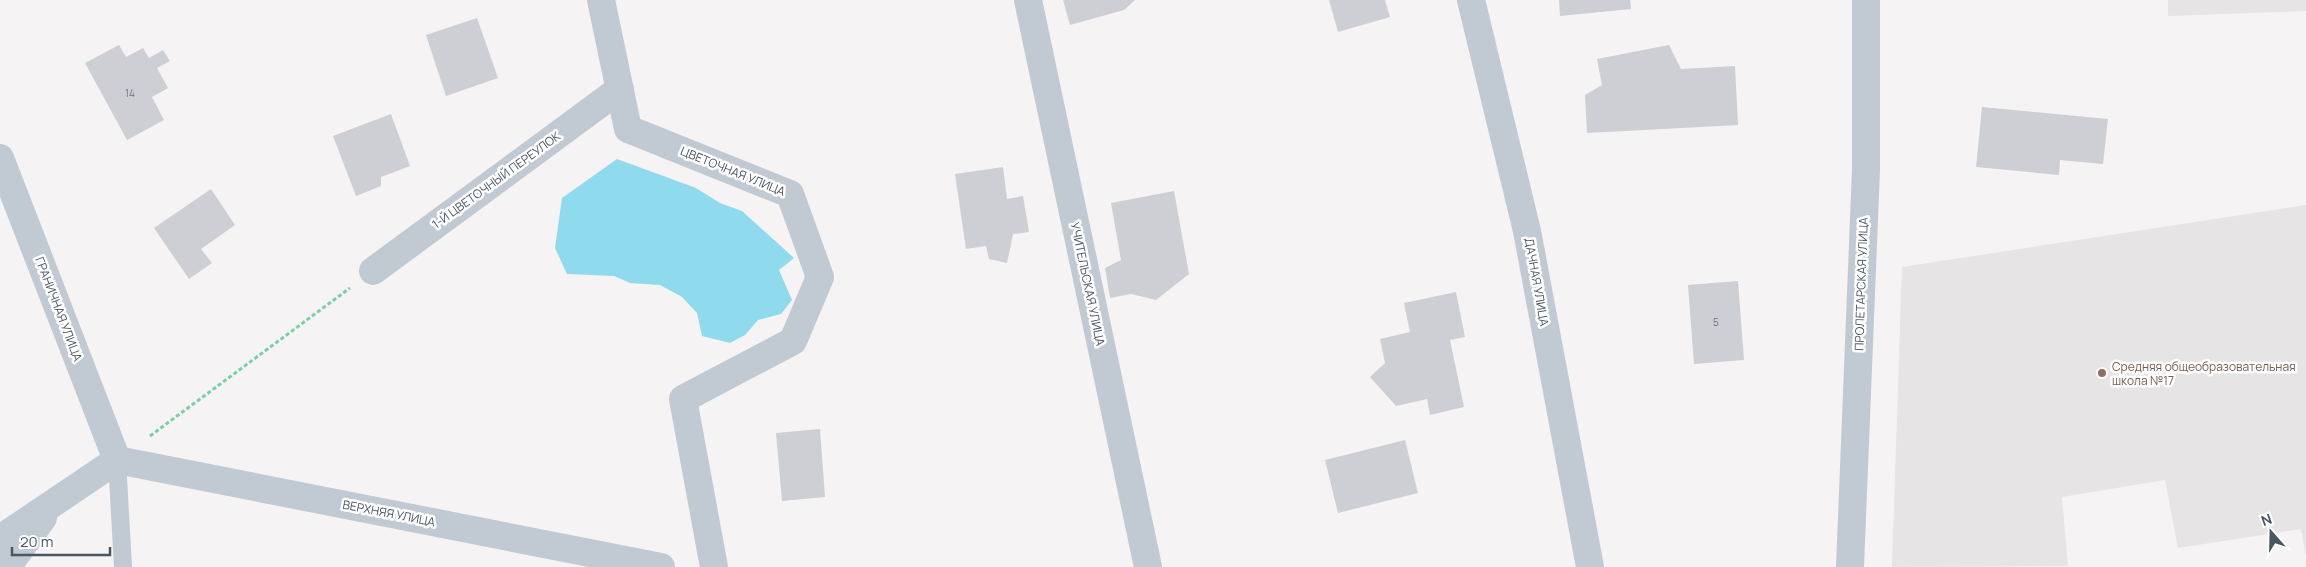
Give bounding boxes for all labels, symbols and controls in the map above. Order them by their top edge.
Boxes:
house number: 14 [125,86,135,100]
street label: 1-Й ЦВЕТОЧНЫЙ ПЕРЕУЛОК [428,127,564,232]
street label: ЦВЕТОЧНАЯ УЛИЦА [678,142,788,200]
street label: ПРОЛЕТАРСКАЯ УЛИЦА [1850,216,1872,351]
street label: УЧИТЕЛЬСКАЯ УЛИЦА [1067,221,1109,348]
street label: ДАЧНАЯ УЛИЦА [1521,236,1553,328]
street label: ГРАНИЧНАЯ УЛИЦА [31,254,87,364]
house number: 5 [1713,315,1719,329]
place label: Средняя общеобразовательная школа №17 [2112,358,2296,389]
marker: Средняя общеобразовательная школа №17 [2096,367,2108,379]
street label: ВЕРХНЯЯ УЛИЦА [341,496,437,530]
north arrow [2246,507,2296,557]
text: N [2258,509,2274,530]
scale bar [12,524,110,556]
text: 20 m [20,531,53,552]

